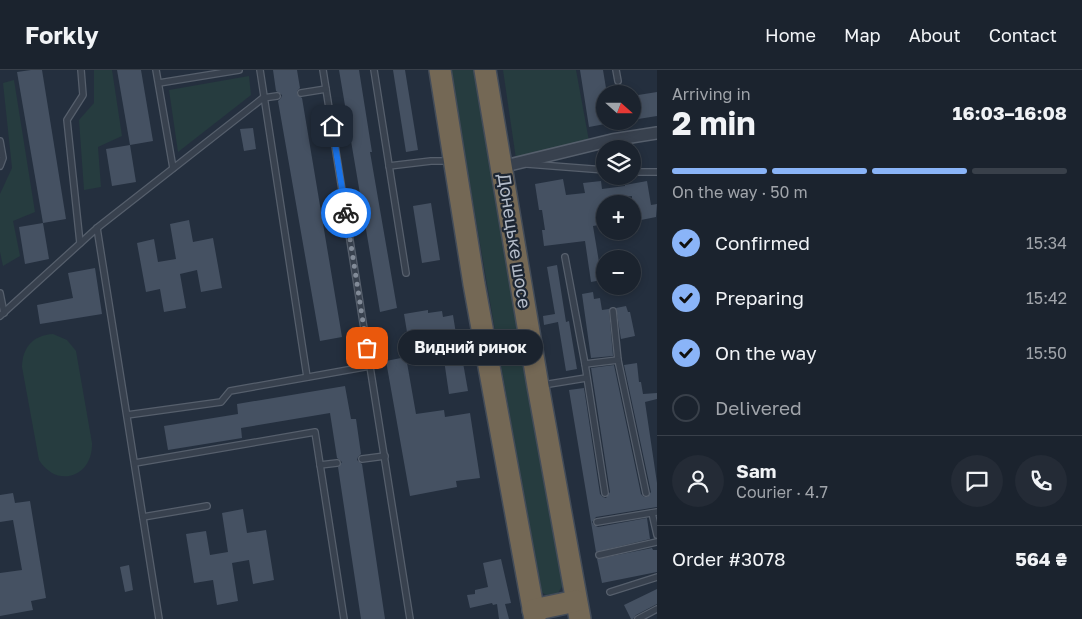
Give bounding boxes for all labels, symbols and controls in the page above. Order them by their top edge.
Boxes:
text: Forkly [25,20,99,49]
text: Home [765,24,816,46]
text: Map [844,24,881,46]
text: About [909,24,961,46]
text: Contact [989,24,1057,46]
text: Arriving in [672,84,751,104]
north arrow [596,85,641,130]
map controls [596,85,641,295]
text: 16:03–16:08 [953,101,1067,124]
text: 2 min [672,104,756,142]
pin [311,105,353,147]
icon: home [318,112,346,140]
button: layers [596,140,641,185]
street label: Донецьке шосе [493,172,537,310]
text: On the way · 50 m [672,182,808,202]
courier [321,188,371,238]
button: + [596,195,641,240]
icon: bike [332,199,360,227]
icon: check [672,229,700,257]
text: Confirmed [715,231,810,254]
text: 15:34 [1026,233,1067,253]
button: − [596,250,641,295]
icon: check [672,284,700,312]
text: Preparing [715,286,804,309]
text: 15:42 [1026,288,1067,308]
pin [346,327,388,369]
callout: Видний ринок [397,330,542,366]
icon: bag [353,334,381,362]
text: Видний ринок [414,337,527,357]
icon: check [672,339,700,367]
text: On the way [715,341,817,364]
text: 15:50 [1026,343,1067,363]
text: Delivered [715,396,802,419]
button: person [672,455,724,507]
button: chat [951,455,1003,507]
button: phone [1015,455,1067,507]
text: Sam [736,459,776,482]
text: Courier · 4.7 [736,482,828,502]
text: Order #3078 [672,547,786,570]
text: 564 ₴ [1015,547,1067,570]

